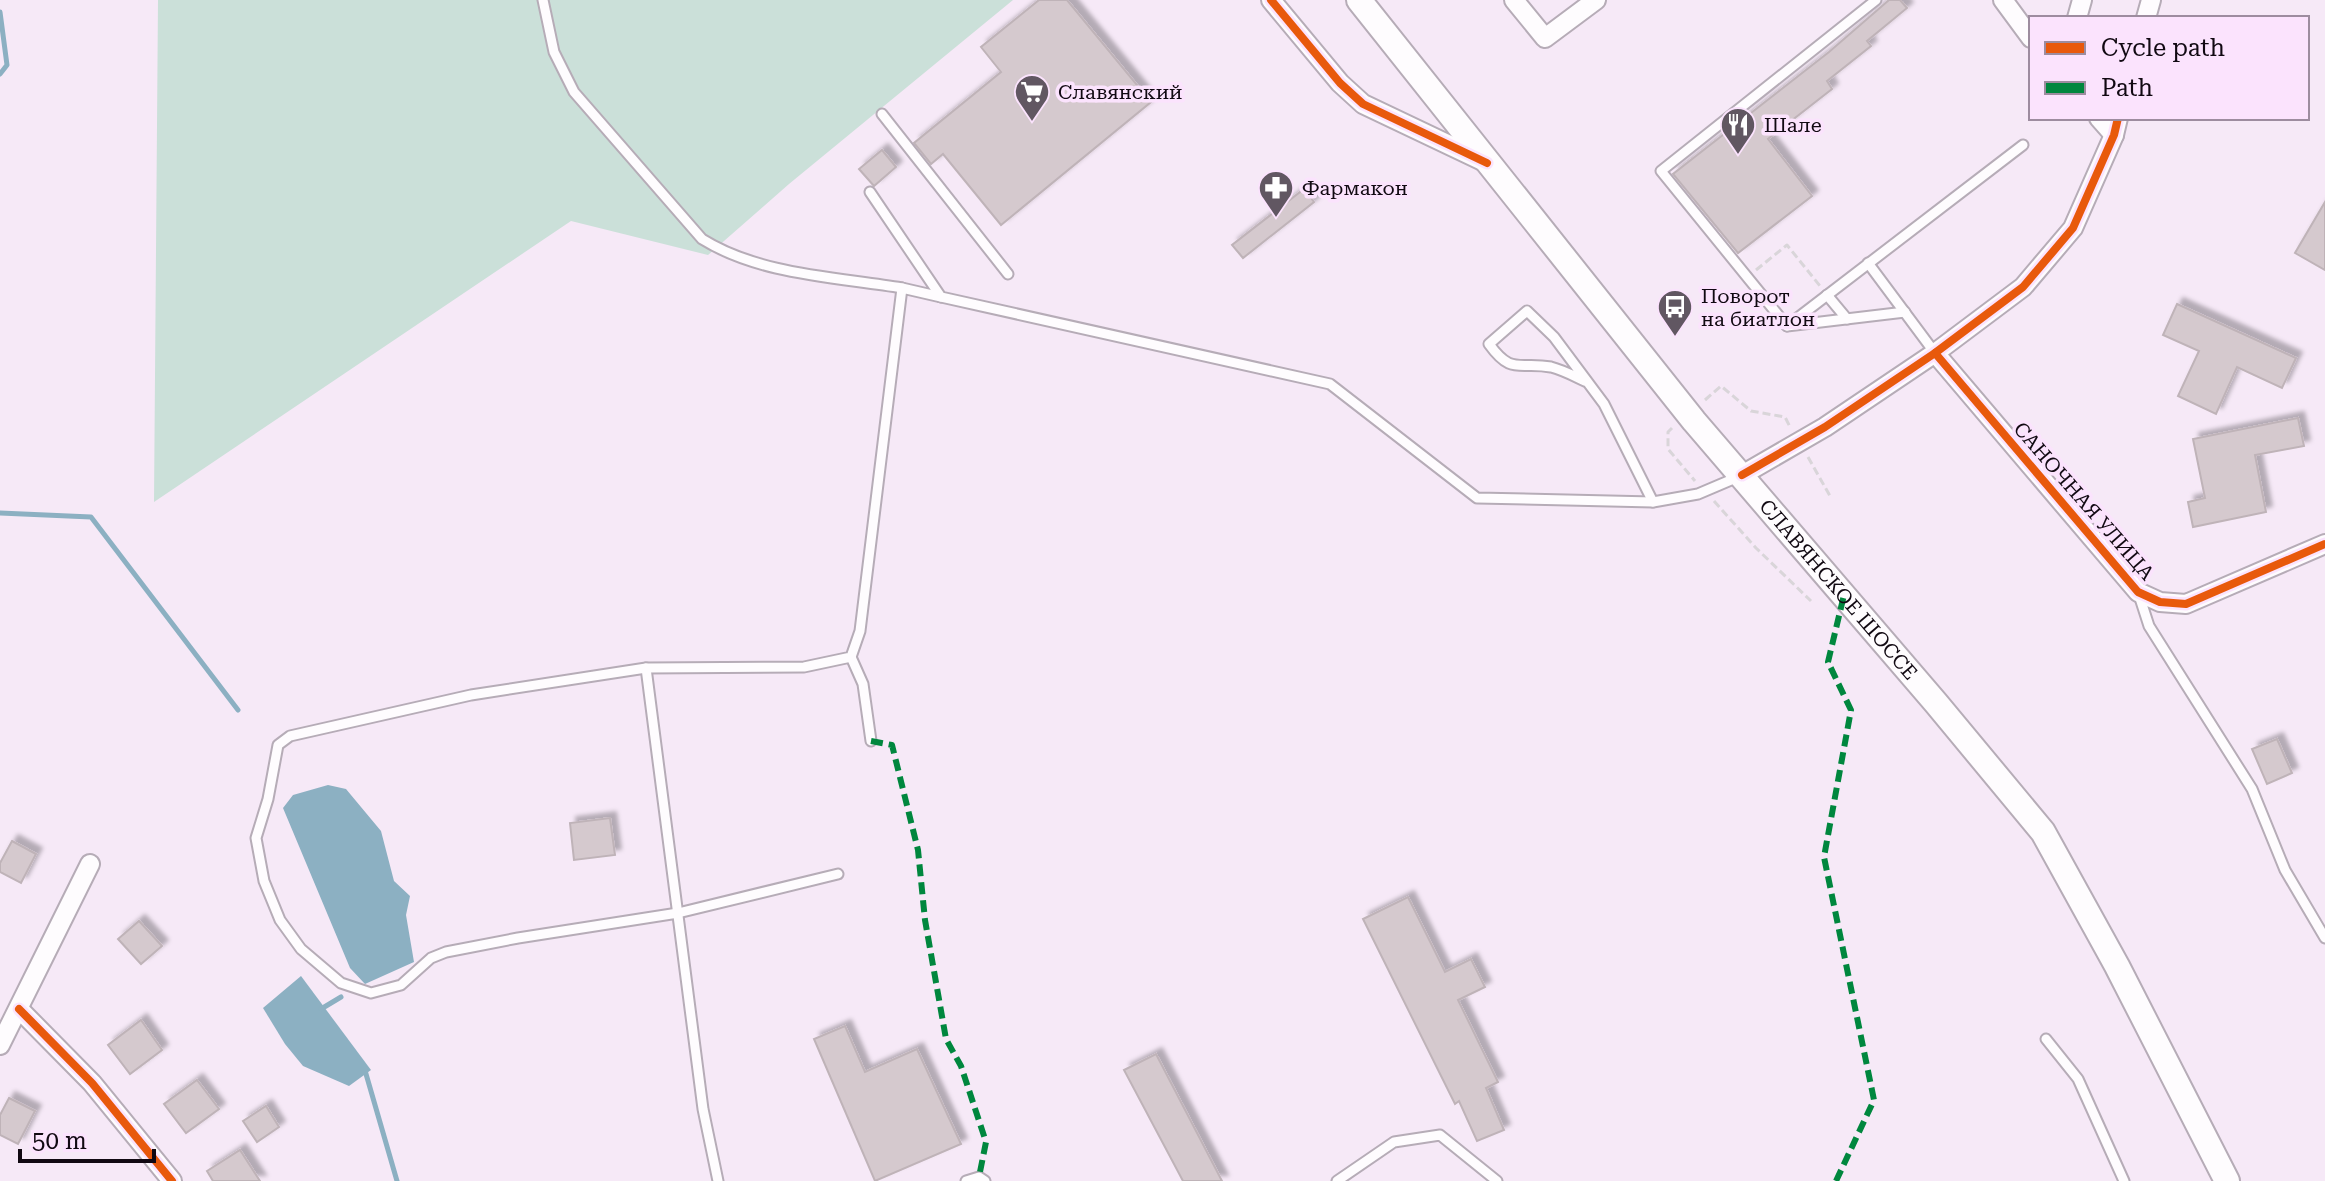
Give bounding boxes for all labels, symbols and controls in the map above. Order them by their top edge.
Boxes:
legend [2029,16,2309,120]
text: Cycle path [2101,34,2225,62]
supermarket icon: Славянский [1013,73,1051,123]
text: Path [2101,74,2153,102]
place label: Славянский [1058,80,1183,104]
restaurant icon: Шале [1719,106,1757,156]
place label: Шале [1764,113,1822,137]
pharmacy icon: Фармакон [1257,169,1295,219]
place label: Фармакон [1302,176,1408,200]
place label: Поворот на биатлон [1701,284,1815,331]
bus stop icon: Поворот на биатлон [1656,288,1694,338]
street label: САНОЧНАЯ УЛИЦА [2009,417,2159,585]
street label: СЛАВЯНСКОЕ ШОССЕ [1755,494,1923,685]
scale bar [20,1113,154,1163]
text: 50 m [32,1127,87,1155]

